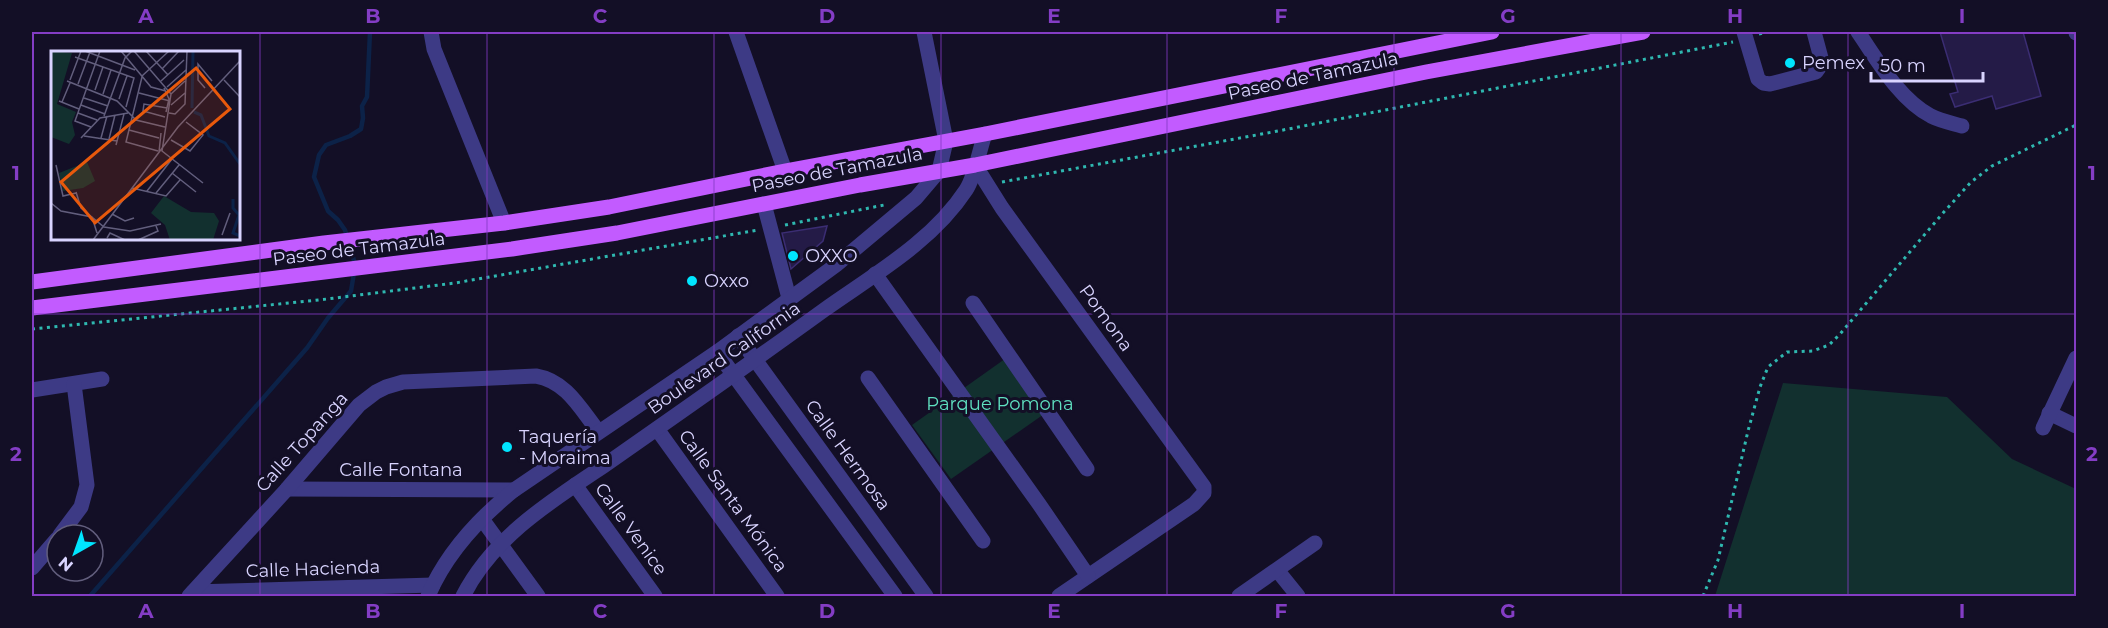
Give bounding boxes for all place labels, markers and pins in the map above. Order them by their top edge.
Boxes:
place label: Pemex [1802,52,1865,74]
marker: Pemex [1783,56,1797,70]
place label: OXXO [805,245,858,267]
marker: OXXO [786,249,800,263]
place label: Oxxo [704,270,749,292]
marker: Oxxo [685,274,699,288]
place label: Taquería - Moraima [519,426,611,469]
marker: Taquería - Moraima [500,440,514,454]

